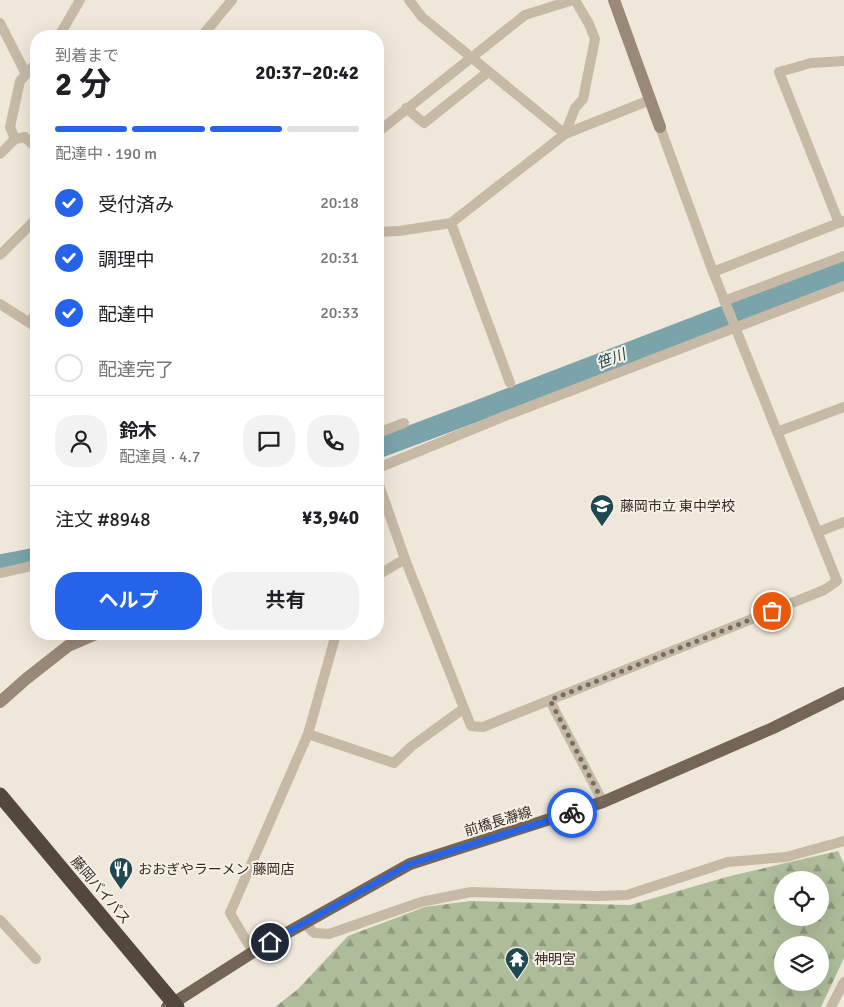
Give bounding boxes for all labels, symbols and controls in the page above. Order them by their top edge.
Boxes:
text: 到着まで [55,46,119,66]
text: 20:37–20:42 [255,61,359,85]
text: 2 分 [55,65,111,104]
text: 配達中 · 190 m [55,144,157,164]
icon: check [55,189,83,217]
text: 受付済み [98,193,174,217]
text: 20:18 [320,193,359,213]
icon: check [55,244,83,272]
text: 調理中 [98,248,155,272]
text: 20:31 [320,248,359,268]
icon: check [55,299,83,327]
text: 配達中 [98,303,155,327]
text: 20:33 [320,303,359,323]
water label: 笹川 [594,345,630,373]
text: 配達完了 [98,358,174,382]
button: person [55,415,107,467]
button: chat [243,415,295,467]
button: phone [307,415,359,467]
text: 鈴木 [119,419,157,443]
text: 配達員 · 4.7 [119,447,200,467]
school or university icon: 藤岡市立 東中学校 [589,493,615,527]
place label: 藤岡市立 東中学校 [620,498,735,515]
text: ¥3,940 [302,506,359,530]
text: 注文 #8948 [55,508,150,532]
button: ヘルプ [55,572,202,630]
button: 共有 [212,572,359,630]
pin [751,590,793,632]
icon: bag [758,597,786,625]
courier [547,788,597,838]
icon: bike [558,799,586,827]
street label: 前橋長瀞線 [462,803,534,840]
street label: 藤岡バイパス [67,853,134,928]
restaurant icon: おおぎやラーメン 藤岡店 [108,856,134,890]
place label: おおぎやラーメン 藤岡店 [138,861,295,878]
map controls [774,871,829,991]
button: locate [774,871,829,926]
pin [249,921,291,963]
icon: home [256,928,284,956]
button: layers [774,936,829,991]
temple icon: 神明宮 [504,946,530,980]
place label: 神明宮 [534,951,576,968]

